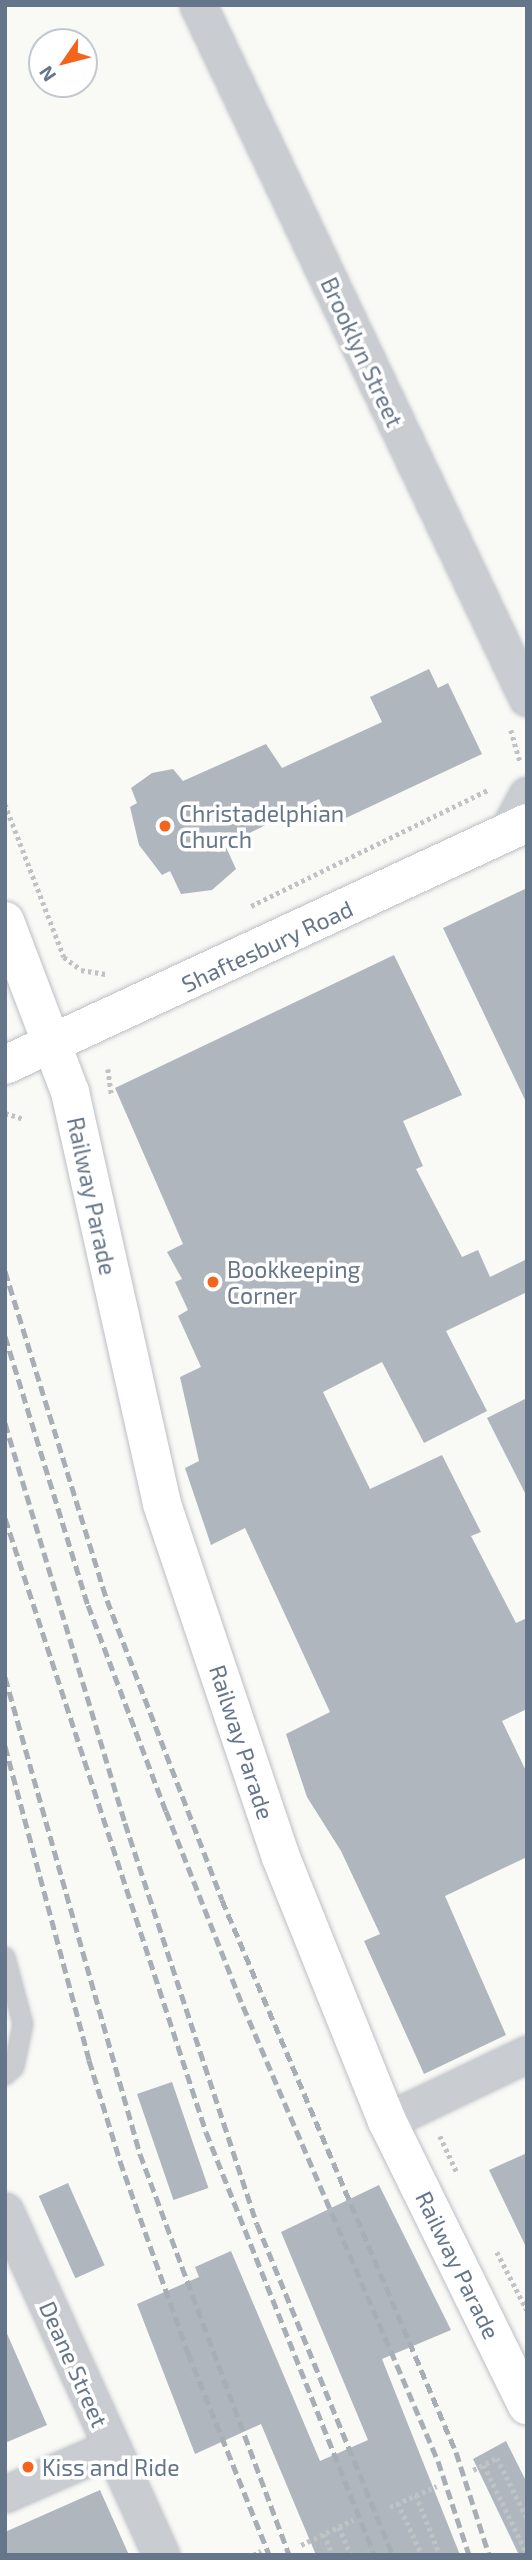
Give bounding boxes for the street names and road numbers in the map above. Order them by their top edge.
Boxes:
street label: Brooklyn Street [315,273,409,431]
street label: Shaftesbury Road [177,894,357,998]
street label: Railway Parade [62,1114,122,1278]
street label: Railway Parade [204,1661,280,1823]
street label: Railway Parade [410,2186,506,2344]
street label: Deane Street [34,2297,114,2431]

